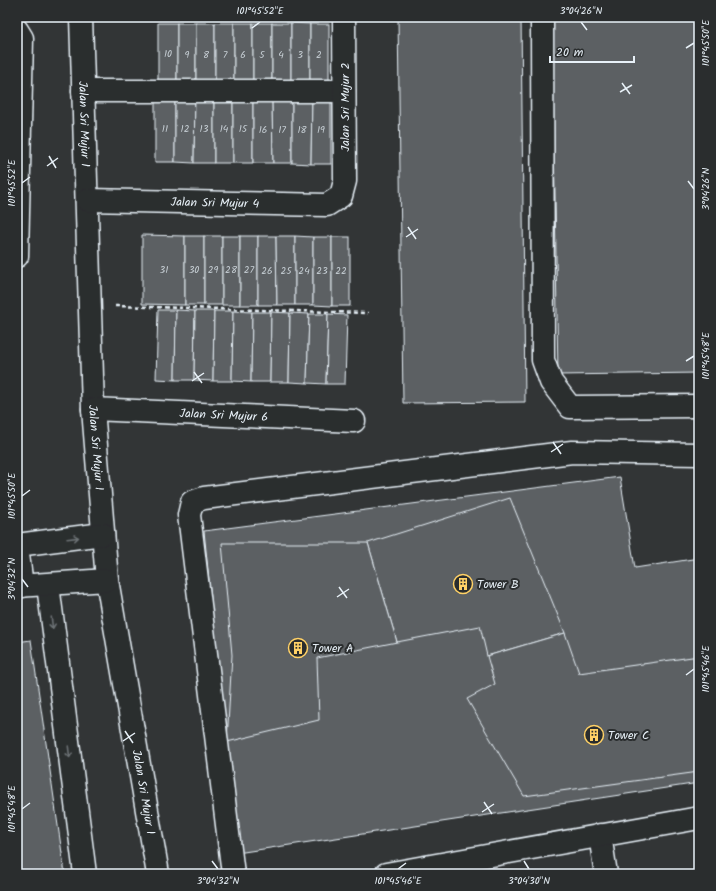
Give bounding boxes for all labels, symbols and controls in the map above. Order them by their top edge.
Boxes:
text: 101°45'52"E [236,3,285,19]
text: 3°04'26"N [560,3,602,19]
text: 101°45'50"E [698,19,714,66]
scale bar [550,38,634,64]
text: 20 m [556,43,584,62]
house number: 10 [164,46,172,62]
house number: 9 [185,47,190,63]
house number: 8 [203,47,210,63]
house number: 7 [223,47,228,63]
house number: 6 [240,47,246,63]
house number: 5 [259,47,265,63]
house number: 4 [278,47,284,63]
house number: 3 [297,47,303,63]
house number: 2 [316,47,322,63]
street label: Jalan Sri Mujur 2 [336,63,355,151]
street label: Jalan Sri Mujur 1 [73,81,95,167]
house number: 11 [162,121,168,137]
house number: 12 [181,121,190,137]
house number: 13 [200,121,209,137]
house number: 14 [220,121,229,137]
house number: 15 [239,121,248,137]
house number: 16 [259,122,267,138]
house number: 17 [278,122,286,138]
house number: 18 [297,122,308,138]
house number: 19 [317,122,325,138]
text: 101°45'52"E [4,158,20,207]
text: 3°04'26"N [698,168,714,210]
street label: Jalan Sri Mujur 4 [170,192,260,213]
house number: 31 [160,262,168,278]
house number: 30 [189,262,199,278]
house number: 29 [208,262,218,278]
house number: 28 [225,262,238,278]
house number: 27 [244,262,255,278]
house number: 26 [261,263,273,279]
house number: 25 [280,263,292,279]
house number: 24 [298,263,310,279]
house number: 23 [316,263,328,279]
house number: 22 [335,263,347,279]
text: 101°45'48"E [698,331,714,380]
street label: Jalan Sri Mujur 6 [179,403,269,427]
street label: Jalan Sri Mujur 1 [83,405,109,491]
text: 101°45'50"E [4,472,20,519]
one-way arrow [66,534,79,542]
text: 3°04'32"N [4,557,20,600]
building icon: Tower B [452,573,474,595]
place label: Tower B [477,575,519,594]
one-way arrow [49,616,56,629]
building icon: Tower A [287,637,309,659]
place label: Tower A [312,639,353,658]
text: 101°45'46"E [698,644,714,693]
building icon: Tower C [583,724,605,746]
place label: Tower C [608,726,649,745]
one-way arrow [65,745,73,758]
street label: Jalan Sri Mujur 1 [127,748,161,836]
text: 101°45'48"E [4,784,20,833]
text: 3°04'32"N [197,873,240,889]
text: 101°45'46"E [374,873,423,889]
text: 3°04'30"N [508,873,550,889]

